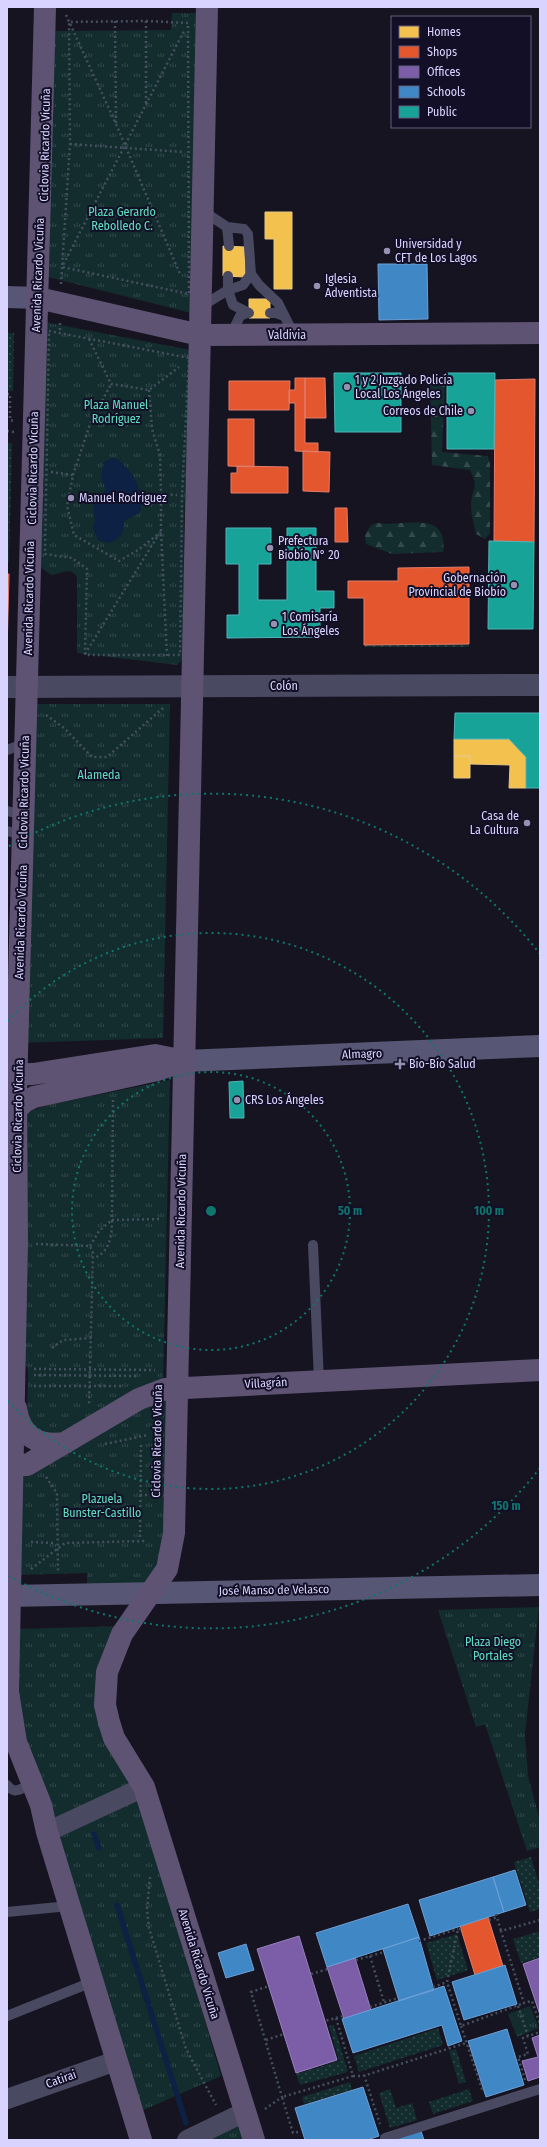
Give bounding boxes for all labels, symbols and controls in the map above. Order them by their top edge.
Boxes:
legend [391,16,531,128]
text: Homes [427,25,461,39]
text: Shops [427,45,457,59]
text: Offices [427,65,460,79]
text: Schools [427,85,465,99]
street label: Ciclovia Ricardo Vicuña [37,88,53,202]
text: Public [427,105,457,119]
park label: Plaza Gerardo Rebolledo C. [88,205,156,233]
street label: Avenida Ricardo Vicuña [29,217,47,332]
place label: Universidad y CFT de Los Lagos [395,237,477,265]
marker: Universidad y CFT de Los Lagos [382,246,392,256]
place label: Iglesia Adventista [325,272,377,300]
marker: Iglesia Adventista [312,281,322,291]
street label: Valdivia [268,328,306,342]
place label: 1 y 2 Juzgado Policía Local Los Ángeles [355,373,452,401]
marker: 1 y 2 Juzgado Policía Local Los Ángeles [342,382,352,392]
park label: Plaza Manuel Rodríguez [84,398,148,426]
place label: Correos de Chile [383,404,463,418]
marker: Correos de Chile [466,406,476,416]
street label: Ciclovia Ricardo Vicuña [25,411,41,525]
place label: Manuel Rodriguez [79,491,167,505]
marker: Manuel Rodriguez [66,493,76,503]
place label: Prefectura Biobío N° 20 [278,534,340,562]
street label: Avenida Ricardo Vicuña [21,540,37,655]
marker: Prefectura Biobío N° 20 [265,543,275,553]
place label: Gobernación Provincial de Biobío [408,571,506,599]
marker: Gobernación Provincial de Biobío [509,580,519,590]
place label: 1 Comisaría Los Ángeles [282,610,339,638]
marker: 1 Comisaría Los Ángeles [269,619,279,629]
street label: Colón [270,679,298,693]
street label: Ciclovia Ricardo Vicuña [16,735,32,849]
park label: Alameda [78,768,120,782]
place label: Casa de La Cultura [470,809,519,837]
marker: Casa de La Cultura [522,818,532,828]
street label: Avenida Ricardo Vicuña [12,864,30,979]
street label: Almagro [342,1046,382,1062]
place label: Bío-Bío Salud [409,1057,476,1071]
marker: Bío-Bío Salud [394,1058,406,1070]
street label: Ciclovia Ricardo Vicuña [10,1059,26,1173]
place label: CRS Los Ángeles [245,1092,324,1107]
marker: CRS Los Ángeles [232,1095,242,1105]
street label: Avenida Ricardo Vicuña [173,1153,189,1268]
centre of rings [204,1204,218,1218]
text: 50 m [338,1204,362,1218]
text: 100 m [474,1204,504,1218]
street label: Villagrán [244,1375,288,1391]
street label: Ciclovia Ricardo Vicuña [149,1384,165,1498]
park label: Plazuela Bunster-Castillo [63,1492,141,1520]
text: 150 m [491,1499,521,1513]
street label: José Manso de Velasco [219,1582,329,1598]
park label: Plaza Diego Portales [465,1635,521,1663]
street label: Avenida Ricardo Vicuña [176,1907,222,2021]
street label: Catirai [44,2067,78,2091]

